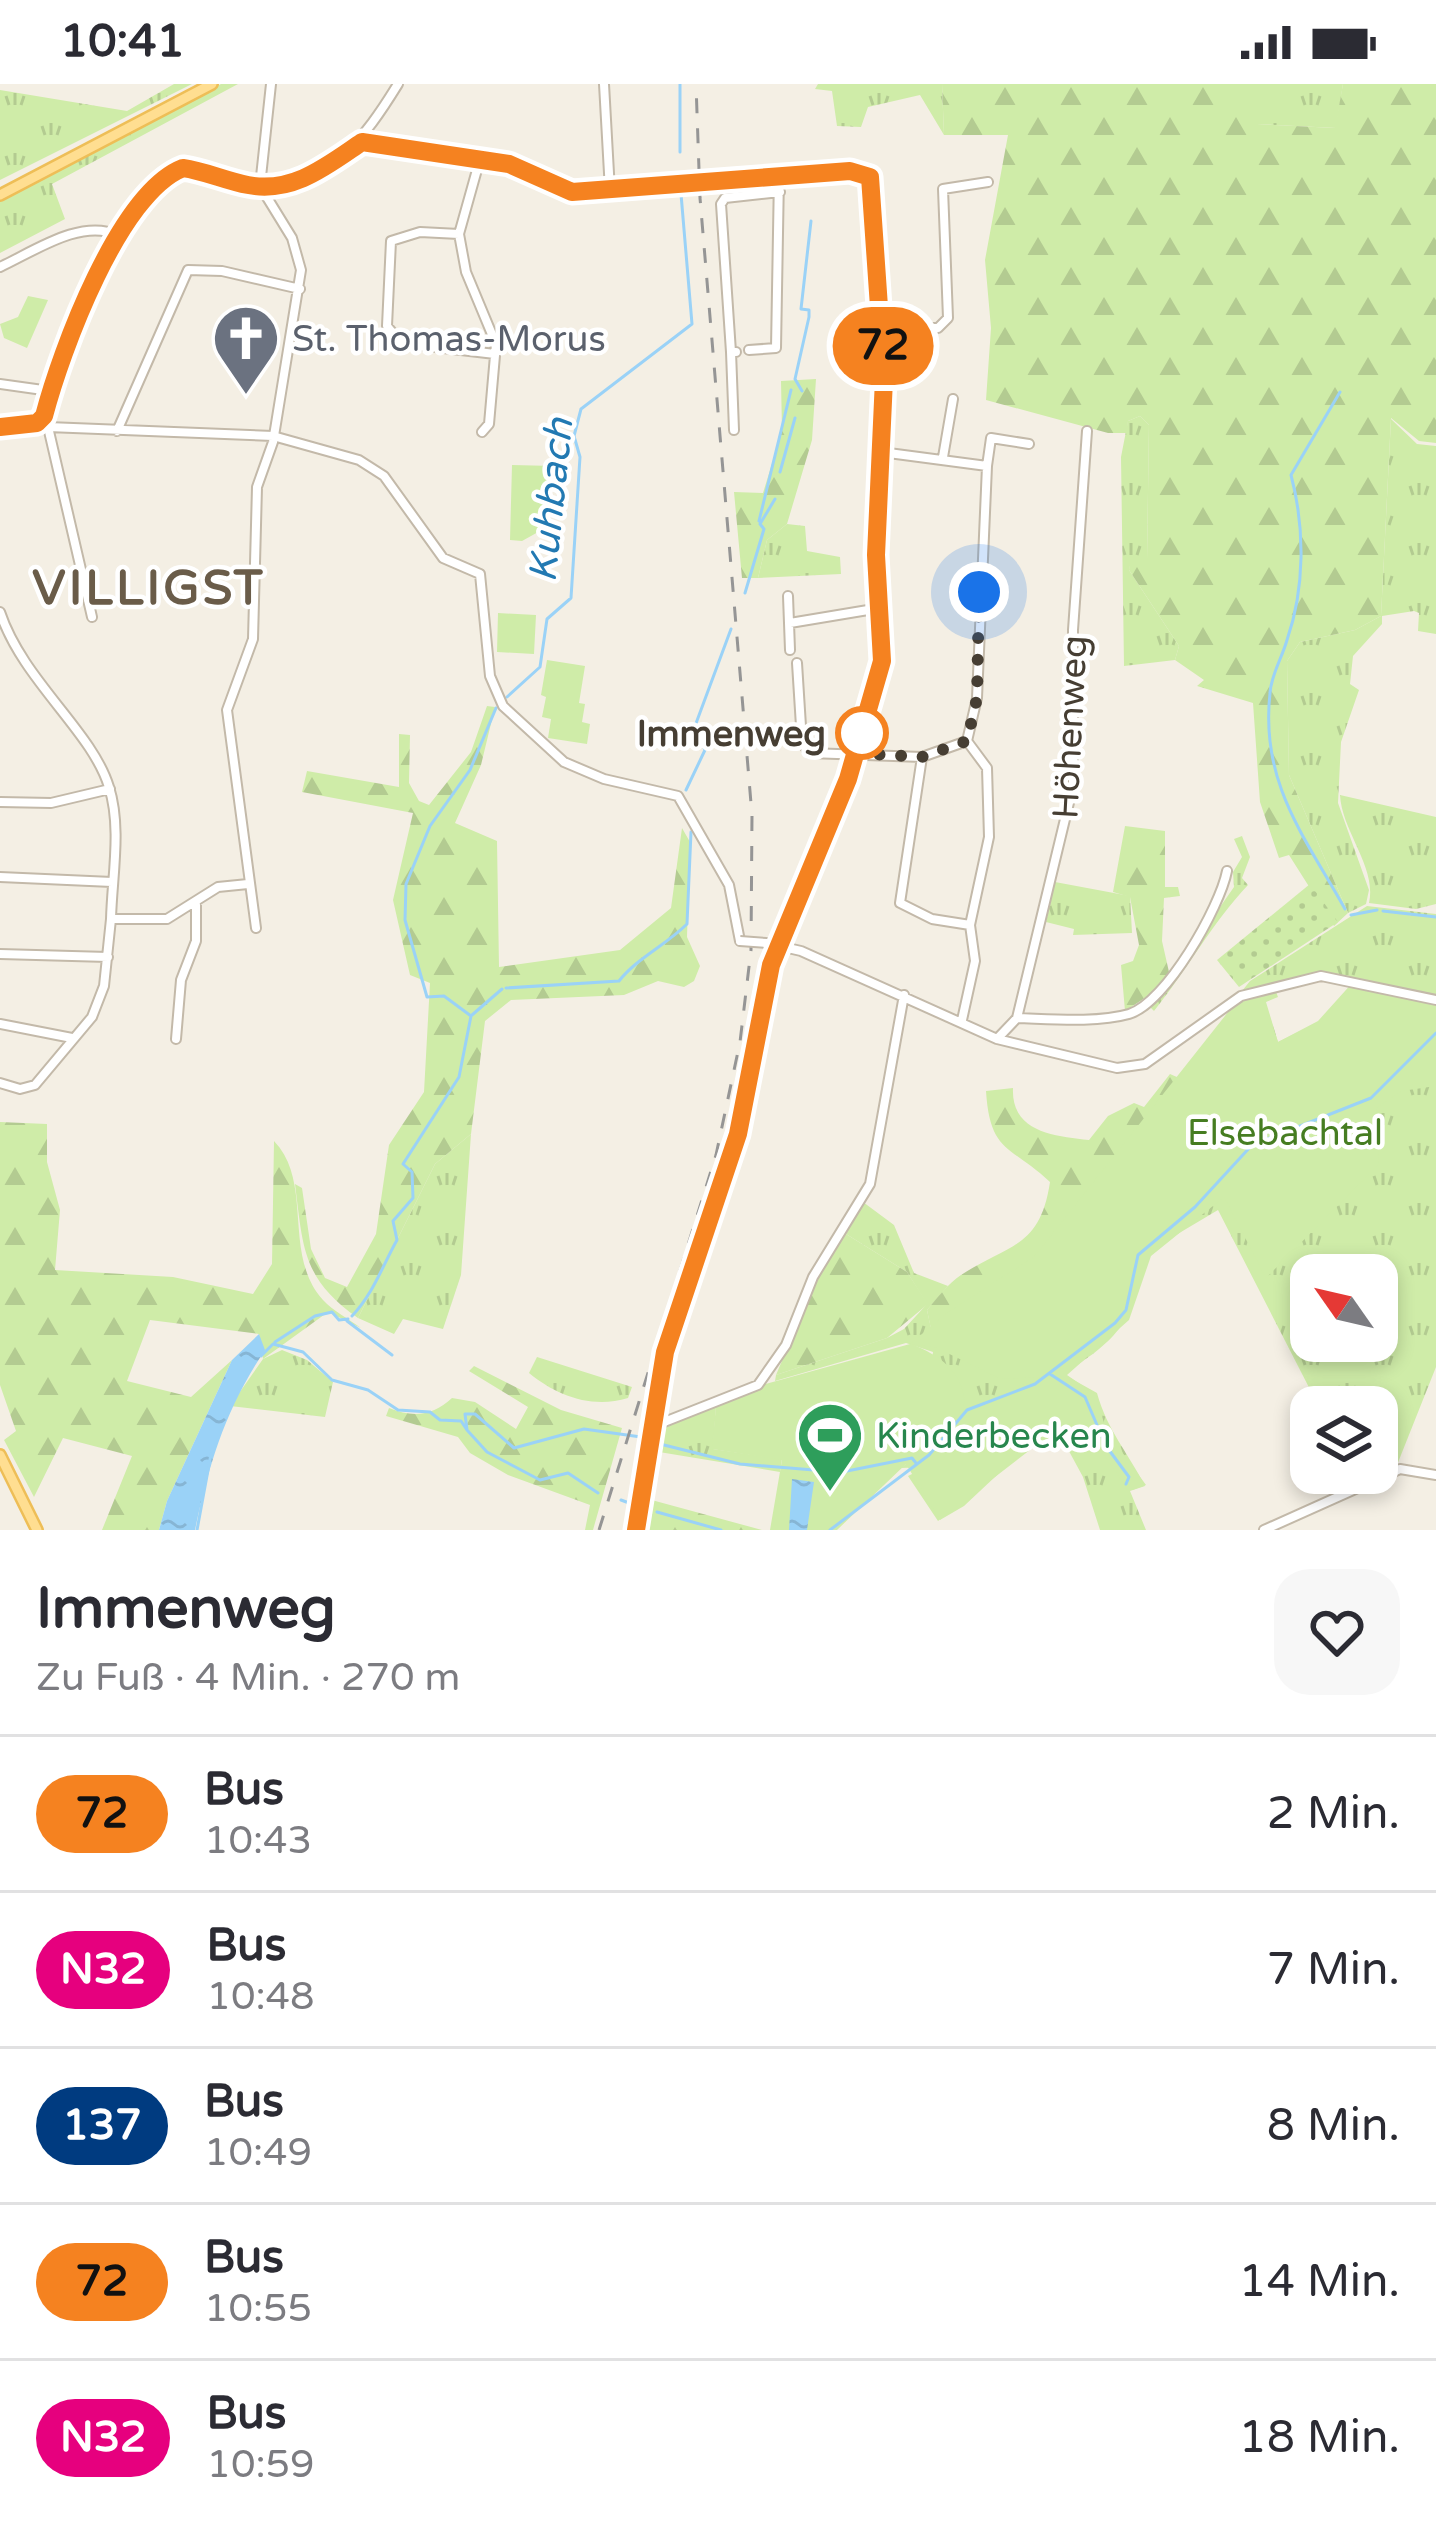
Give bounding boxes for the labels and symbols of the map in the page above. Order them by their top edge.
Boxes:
church icon: St. Thomas-Morus [211,303,281,397]
line badge: 72 [829,307,937,385]
place label: St. Thomas-Morus [292,318,606,361]
water label: Kuhbach [520,415,584,585]
district label: VILLIGST [32,560,266,618]
your location [949,562,1009,622]
street label: Höhenweg [1044,634,1097,820]
marker: Immenweg [837,708,887,758]
place label: Immenweg [637,713,826,756]
park label: Elsebachtal [1187,1112,1383,1155]
north arrow [1290,1254,1398,1362]
sports icon: Kinderbecken [795,1400,865,1494]
place label: Kinderbecken [876,1415,1112,1458]

